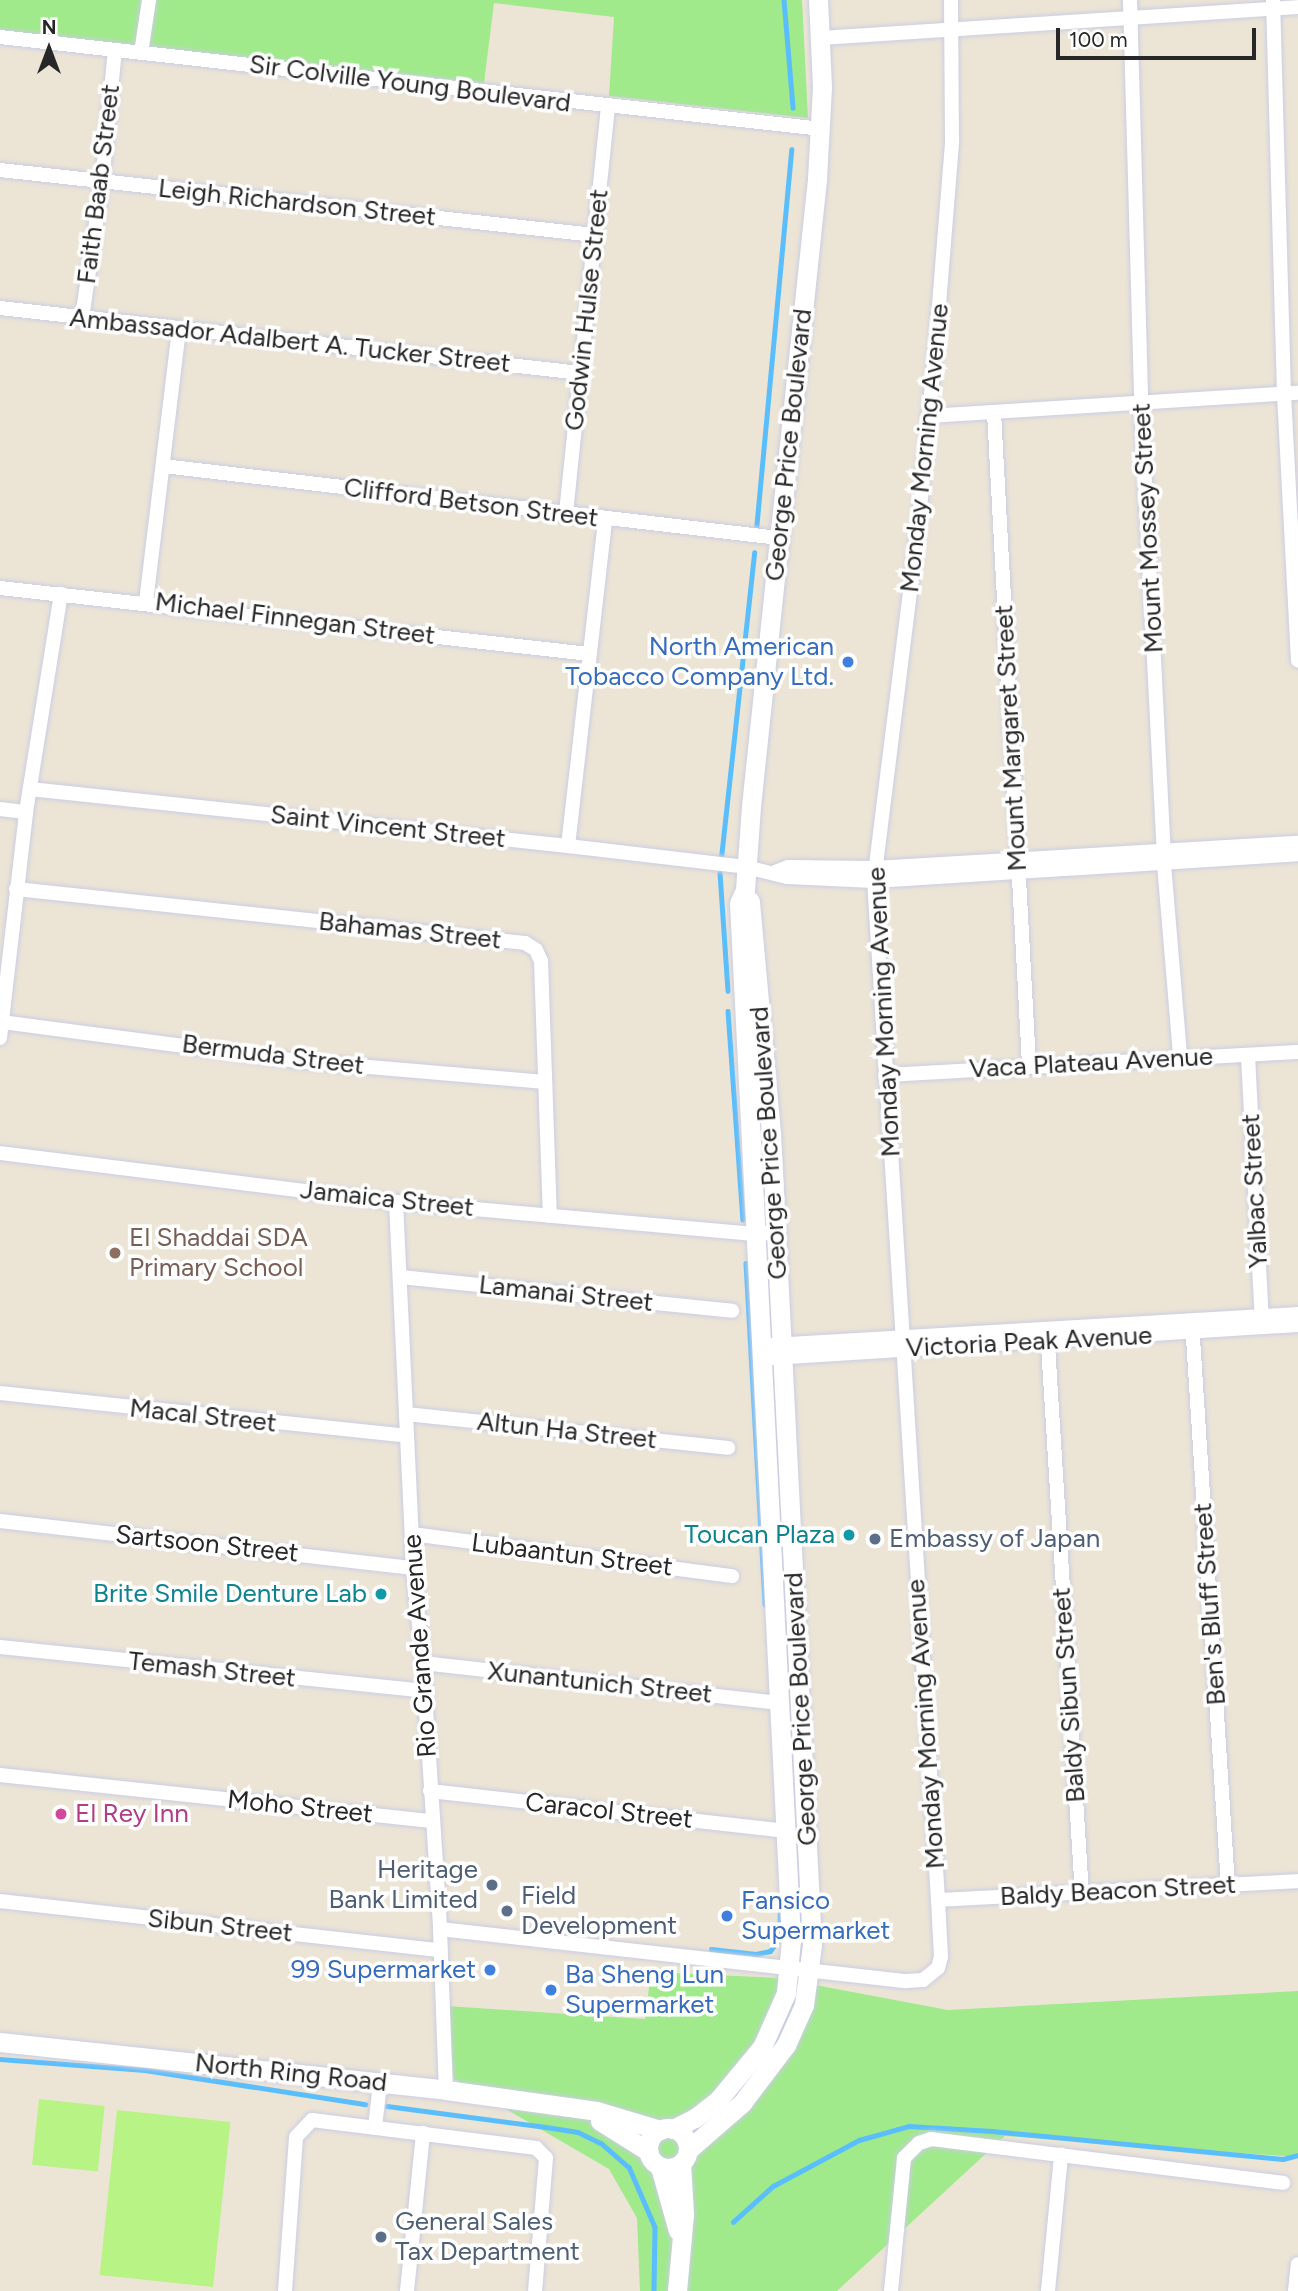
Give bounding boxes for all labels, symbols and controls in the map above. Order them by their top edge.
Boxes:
north arrow [14,14,84,84]
scale bar [1060,14,1260,58]
text: N [42,16,56,39]
text: 100 m [1069,27,1128,52]
street label: Sir Colville Young Boulevard [247,49,573,119]
street label: Faith Baab Street [71,82,127,286]
street label: Leigh Richardson Street [157,173,437,233]
street label: Godwin Hulse Street [559,188,615,432]
street label: Ambassador Adalbert A. Tucker Street [68,302,512,380]
street label: Monday Morning Avenue [894,302,956,594]
street label: George Price Boulevard [759,307,819,583]
street label: Mount Mossey Street [1126,402,1170,654]
street label: Clifford Betson Street [342,472,600,534]
street label: Michael Finnegan Street [153,586,437,652]
street label: Mount Margaret Street [988,604,1034,872]
place label: North American Tobacco Company Ltd. [565,631,834,692]
marker: North American Tobacco Company Ltd. [840,654,856,670]
street label: Saint Vincent Street [269,799,507,855]
street label: Monday Morning Avenue [861,866,907,1158]
street label: Bahamas Street [317,906,503,956]
street label: George Price Boulevard [744,1005,794,1281]
street label: Bermuda Street [180,1028,366,1082]
street label: Vaca Plateau Avenue [968,1041,1214,1085]
street label: Yalbac Street [1235,1113,1275,1269]
street label: Jamaica Street [299,1174,475,1224]
place label: El Shaddai SDA Primary School [129,1222,308,1284]
marker: El Shaddai SDA Primary School [107,1245,123,1261]
street label: Lamanai Street [477,1269,655,1319]
street label: Victoria Peak Avenue [905,1320,1153,1364]
street label: Macal Street [128,1393,278,1439]
street label: Altun Ha Street [476,1406,658,1456]
street label: Ben's Bluff Street [1187,1502,1233,1706]
street label: Sartsoon Street [114,1519,300,1569]
place label: Toucan Plaza [684,1519,835,1551]
place label: Embassy of Japan [889,1523,1100,1555]
street label: Lubaantun Street [470,1527,674,1583]
marker: Toucan Plaza [841,1527,857,1543]
marker: Embassy of Japan [867,1531,883,1547]
street label: Rio Grande Avenue [397,1533,443,1759]
street label: George Price Boulevard [778,1572,824,1846]
place label: Brite Smile Denture Lab [93,1578,367,1610]
street label: Monday Morning Avenue [900,1578,952,1870]
marker: Brite Smile Denture Lab [373,1586,389,1602]
street label: Baldy Sibun Street [1046,1586,1092,1804]
street label: Temash Street [127,1646,297,1694]
street label: Xunantunich Street [486,1656,714,1710]
street label: Moho Street [226,1784,374,1830]
street label: Caracol Street [524,1787,694,1835]
place label: El Rey Inn [75,1798,189,1830]
marker: El Rey Inn [53,1806,69,1822]
place label: Heritage Bank Limited [328,1854,478,1916]
street label: Baldy Beacon Street [999,1869,1237,1913]
marker: Heritage Bank Limited [484,1877,500,1893]
place label: Field Development [521,1880,677,1941]
place label: Fansico Supermarket [741,1885,890,1946]
street label: Sibun Street [146,1903,294,1949]
marker: Field Development [499,1903,515,1919]
marker: Fansico Supermarket [719,1908,735,1924]
place label: 99 Supermarket [291,1954,476,1986]
place label: Ba Sheng Lun Supermarket [565,1959,724,2021]
marker: 99 Supermarket [482,1962,498,1978]
marker: Ba Sheng Lun Supermarket [543,1982,559,1998]
street label: North Ring Road [193,2047,389,2099]
place label: General Sales Tax Department [395,2206,580,2268]
marker: General Sales Tax Department [373,2229,389,2245]

